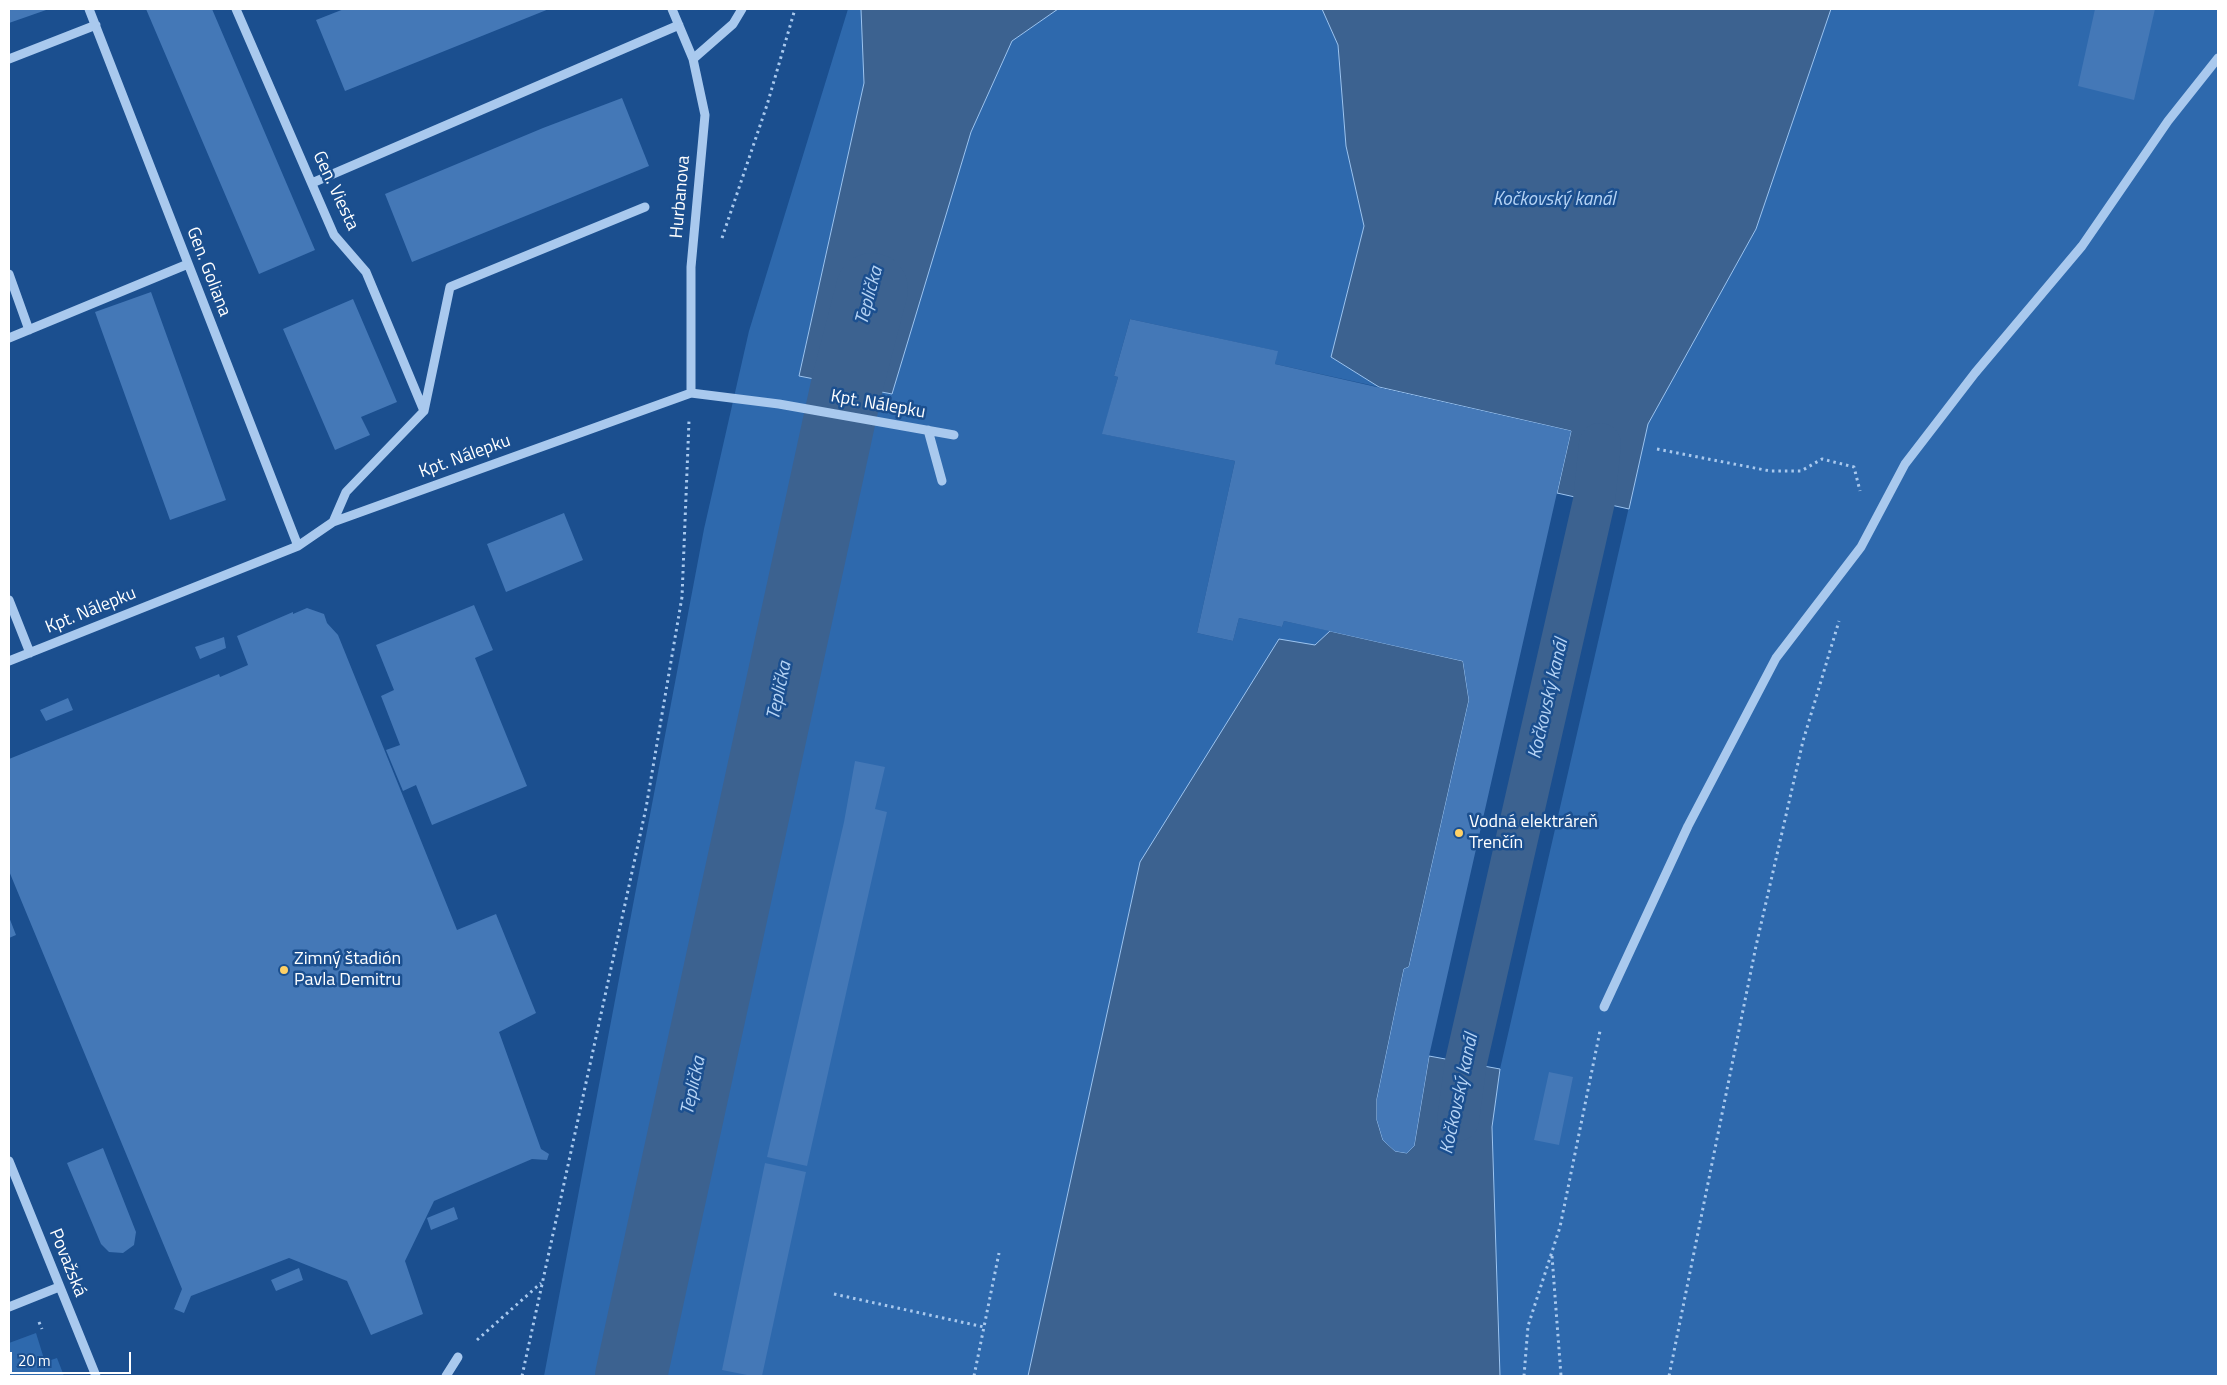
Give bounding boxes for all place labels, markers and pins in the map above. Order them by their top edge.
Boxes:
place label: Vodná elektráreň Trenčín [1469,812,1598,854]
marker: Vodná elektráreň Trenčín [1453,827,1465,839]
place label: Zimný štadión Pavla Demitru [294,949,401,992]
marker: Zimný štadión Pavla Demitru [278,964,290,976]

